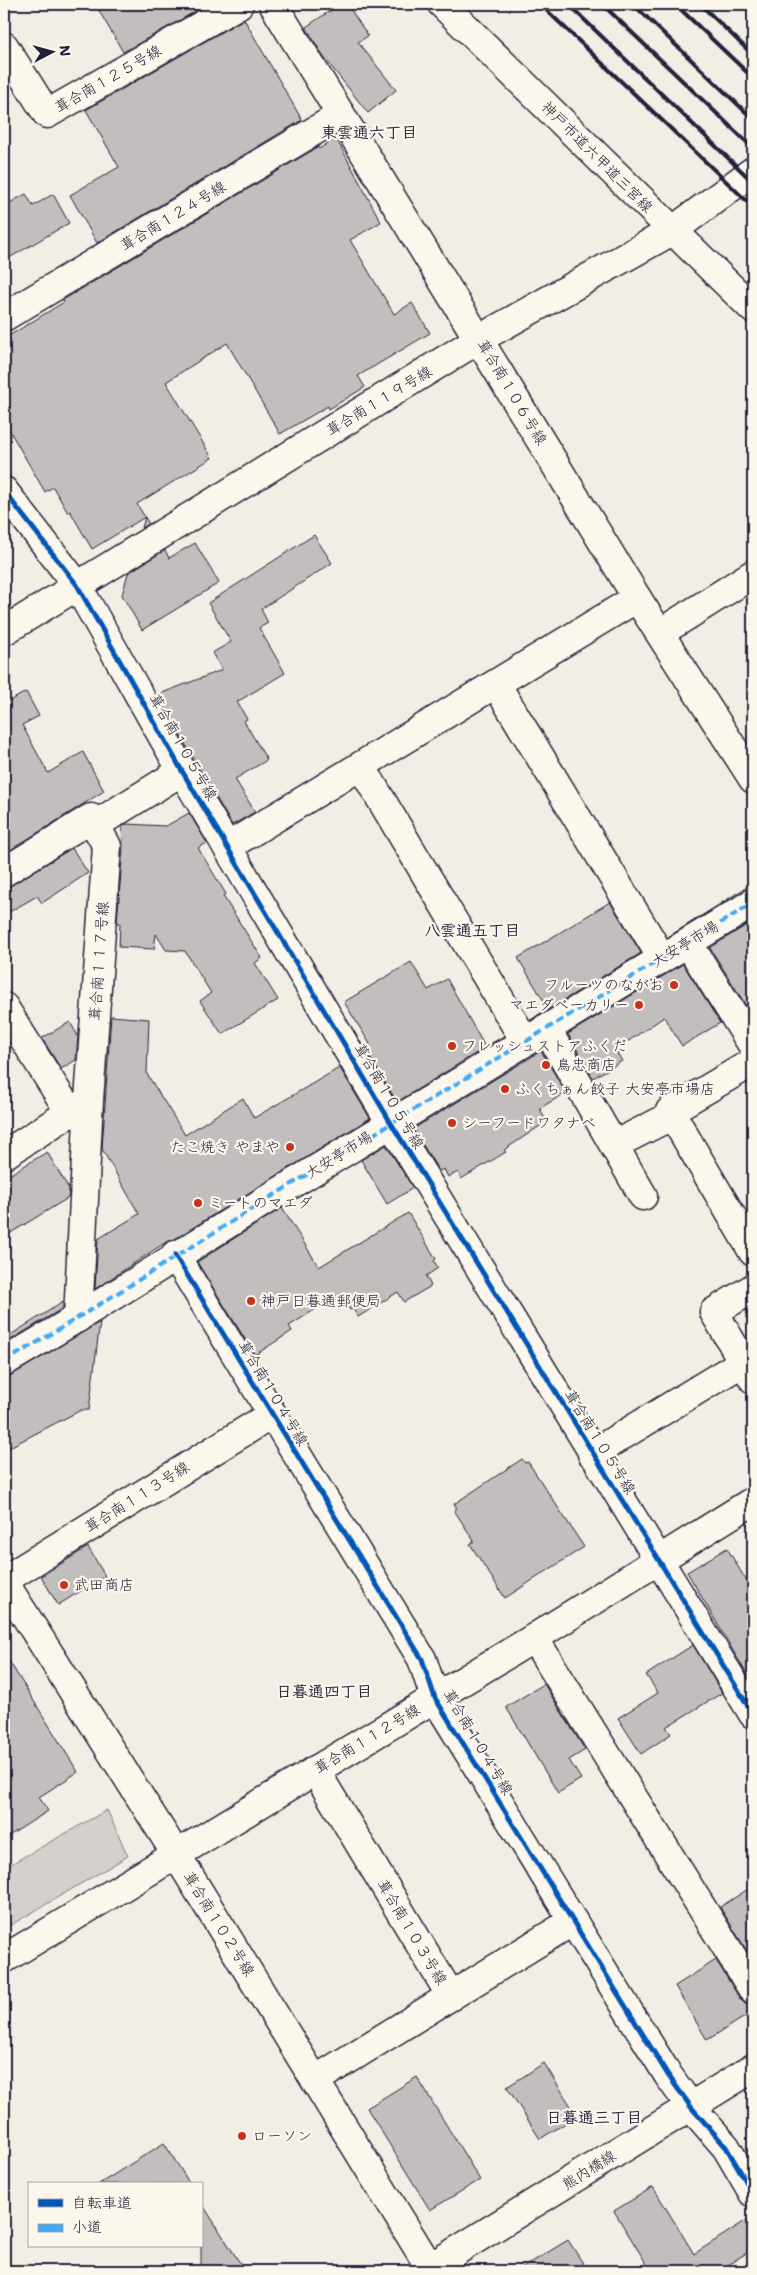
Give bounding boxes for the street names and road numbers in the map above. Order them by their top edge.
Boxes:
street label: 葺合南１２５号線 [51,40,165,118]
street label: 神戸市道六甲道三宮線 [537,97,657,217]
street label: 葺合南１２４号線 [116,177,230,255]
street label: 葺合南１０６号線 [473,335,551,449]
street label: 葺合南１１９号線 [322,362,436,440]
street label: 葺合南１０５号線 [144,690,222,804]
street label: 葺合南１１７号線 [85,900,113,1022]
street label: 大安亭市場 [648,916,722,972]
street label: 葺合南１０５号線 [350,1039,428,1153]
street label: 大安亭市場 [302,1127,376,1183]
street label: 葺合南１０４号線 [234,1336,312,1450]
street label: 葺合南１０５号線 [560,1386,640,1498]
street label: 葺合南１１３号線 [81,1457,193,1537]
street label: 葺合南１０４号線 [439,1685,517,1799]
street label: 葺合南１１２号線 [310,1700,424,1778]
street label: 葺合南１０２号線 [179,1868,259,1980]
street label: 葺合南１０３号線 [373,1875,451,1989]
street label: 熊内橋線 [558,2146,620,2194]

